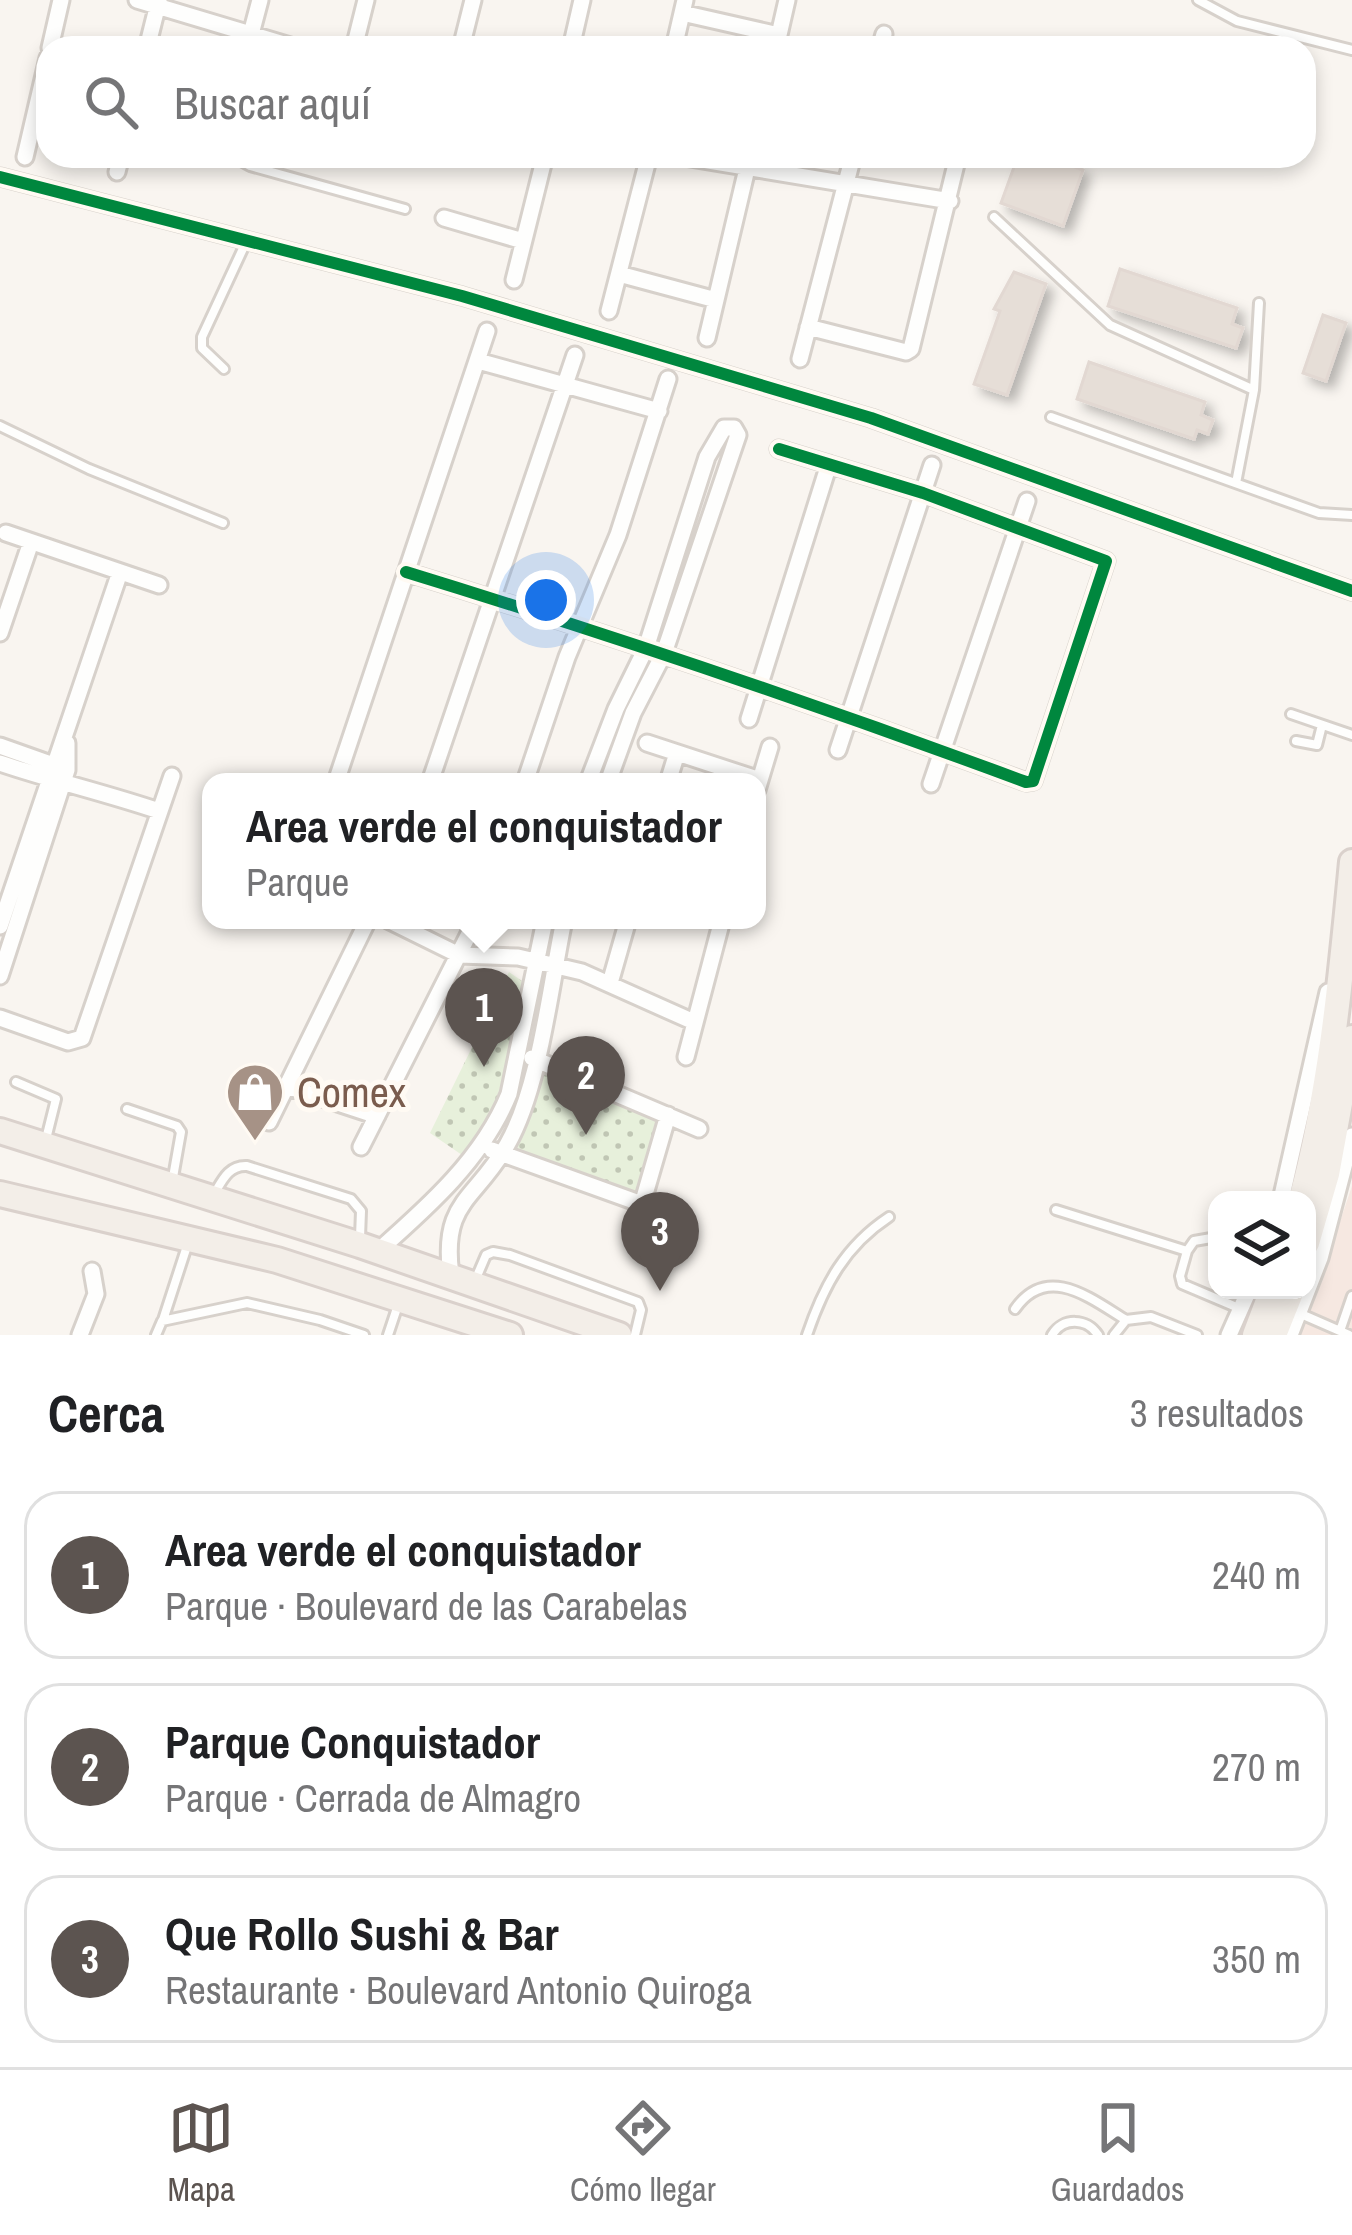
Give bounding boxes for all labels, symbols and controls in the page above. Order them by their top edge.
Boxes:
search box [36,36,1316,168]
icon: search [78,69,144,135]
text: Buscar aquí [174,72,371,133]
your location [516,570,576,630]
popup [202,773,766,929]
text: Area verde el conquistador [246,795,722,856]
text: Parque [246,856,349,908]
pin: 1 [445,968,523,1067]
pin: 2 [547,1036,625,1135]
shop icon: Comex [224,1061,286,1143]
place label: Comex [297,1064,406,1120]
map controls [1208,1191,1316,1299]
button: layers [1208,1191,1316,1299]
pin: 3 [621,1192,699,1291]
text: Cerca [48,1379,164,1448]
text: 3 resultados [1130,1387,1304,1439]
text: Area verde el conquistador [165,1519,641,1580]
text: 1 [81,1549,99,1601]
text: 240 m [1212,1549,1301,1601]
text: Parque · Boulevard de las Carabelas [165,1580,688,1632]
text: Parque Conquistador [165,1711,540,1772]
text: 2 [81,1741,99,1793]
text: 270 m [1212,1741,1301,1793]
text: Parque · Cerrada de Almagro [165,1772,581,1824]
text: Que Rollo Sushi & Bar [165,1903,559,1964]
text: 3 [81,1933,99,1985]
text: 350 m [1212,1933,1301,1985]
text: Restaurante · Boulevard Antonio Quiroga [165,1964,752,2016]
tab: Mapa [167,2095,235,2211]
tab: Cómo llegar [570,2095,716,2211]
tab: Guardados [1051,2095,1185,2211]

